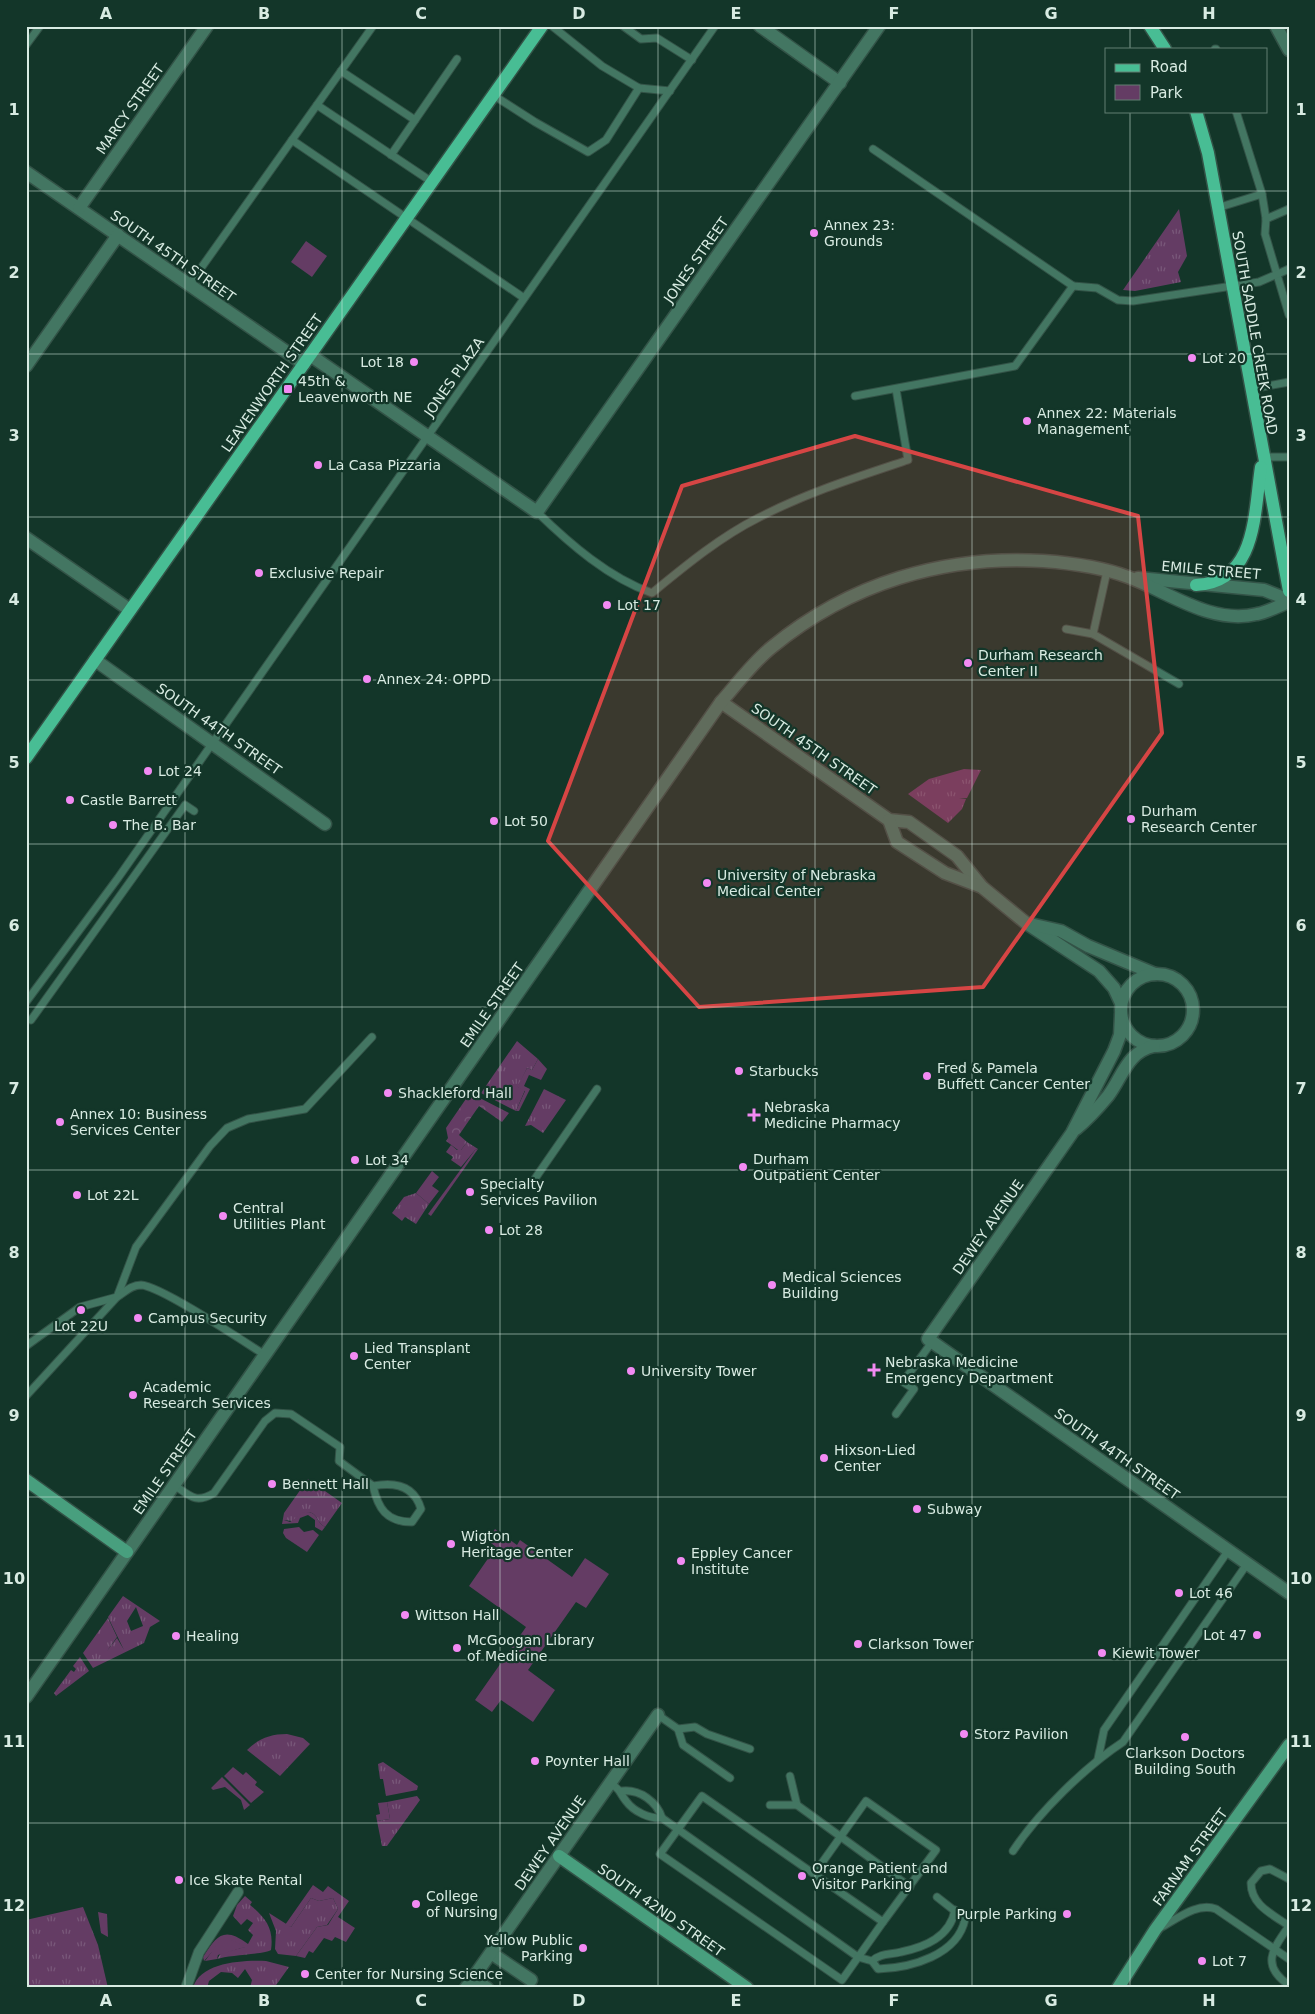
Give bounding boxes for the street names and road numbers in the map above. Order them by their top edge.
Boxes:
street label: MARCY STREET [93,60,167,157]
street label: SOUTH 45TH STREET [108,207,239,305]
street label: JONES STREET [660,214,732,307]
street label: SOUTH SADDLE CREEK ROAD [1229,230,1281,436]
street label: LEAVENWORTH STREET [218,311,326,455]
street label: JONES PLAZA [420,334,487,421]
street label: EMILE STREET [1161,558,1262,582]
street label: SOUTH 44TH STREET [154,680,285,778]
street label: SOUTH 45TH STREET [749,700,880,798]
street label: EMILE STREET [457,959,527,1050]
street label: DEWEY AVENUE [949,1177,1027,1277]
street label: SOUTH 44TH STREET [1052,1405,1183,1503]
street label: EMILE STREET [130,1426,200,1517]
street label: DEWEY AVENUE [511,1793,589,1893]
street label: FARNAM STREET [1149,1805,1231,1909]
street label: SOUTH 42ND STREET [595,1860,728,1960]

